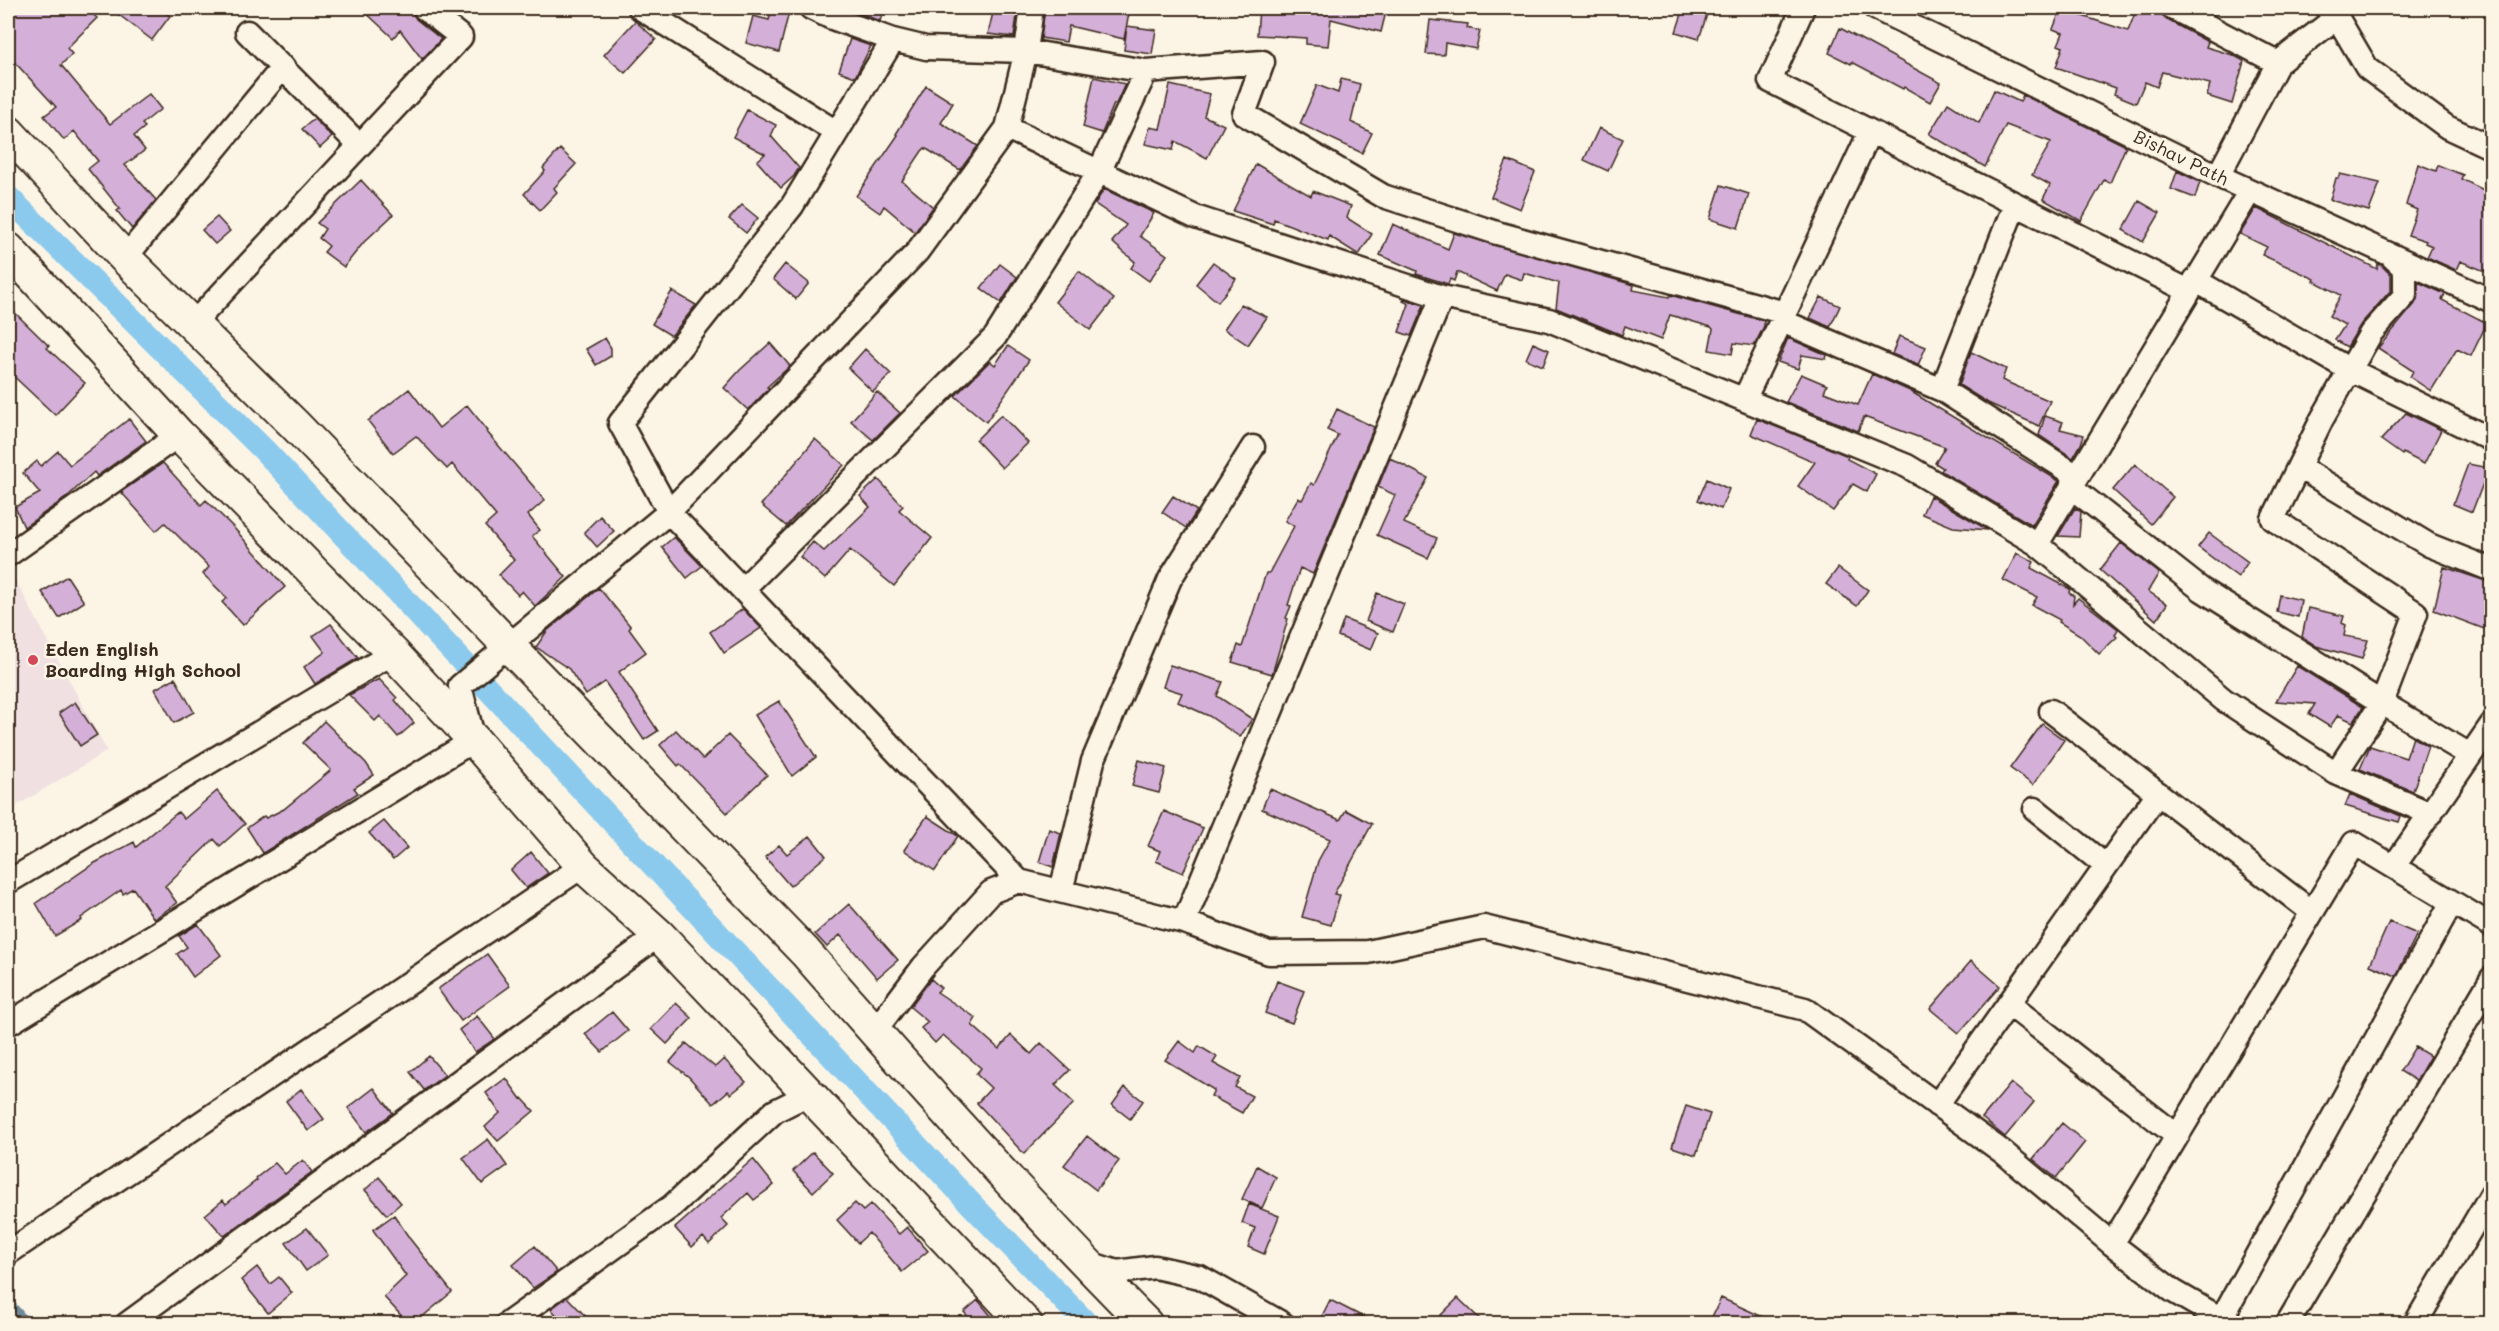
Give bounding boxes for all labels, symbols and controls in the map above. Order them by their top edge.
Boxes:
street label: Bishav Path [2130,124,2233,190]
place label: Eden English Boarding High School [45,637,241,682]
marker: Eden English Boarding High School [26,653,40,667]

